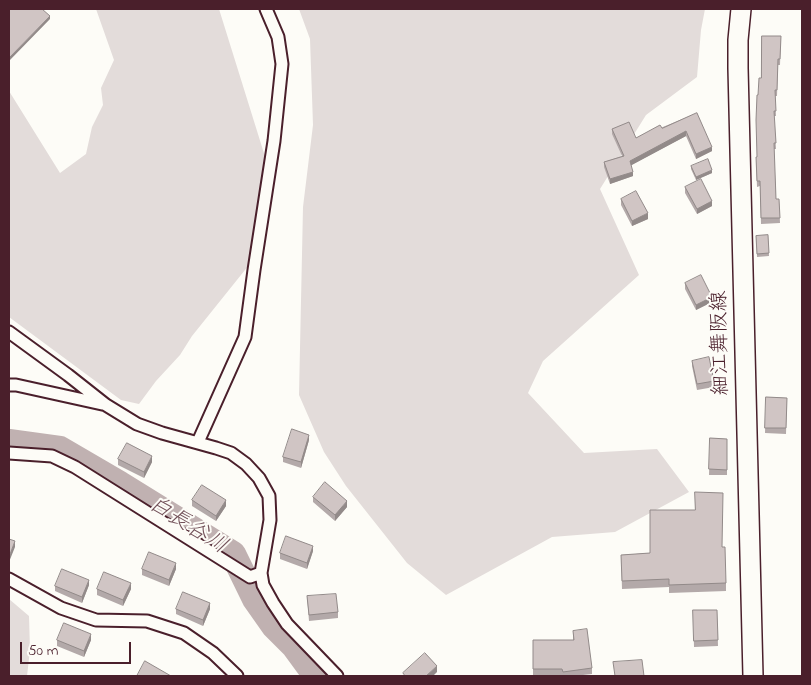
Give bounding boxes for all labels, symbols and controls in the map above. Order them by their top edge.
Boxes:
street label: 細江舞阪線 [708,290,736,396]
water label: 白長谷川 [143,492,231,562]
scale bar [22,632,134,664]
text: 50 m [28,640,58,662]

